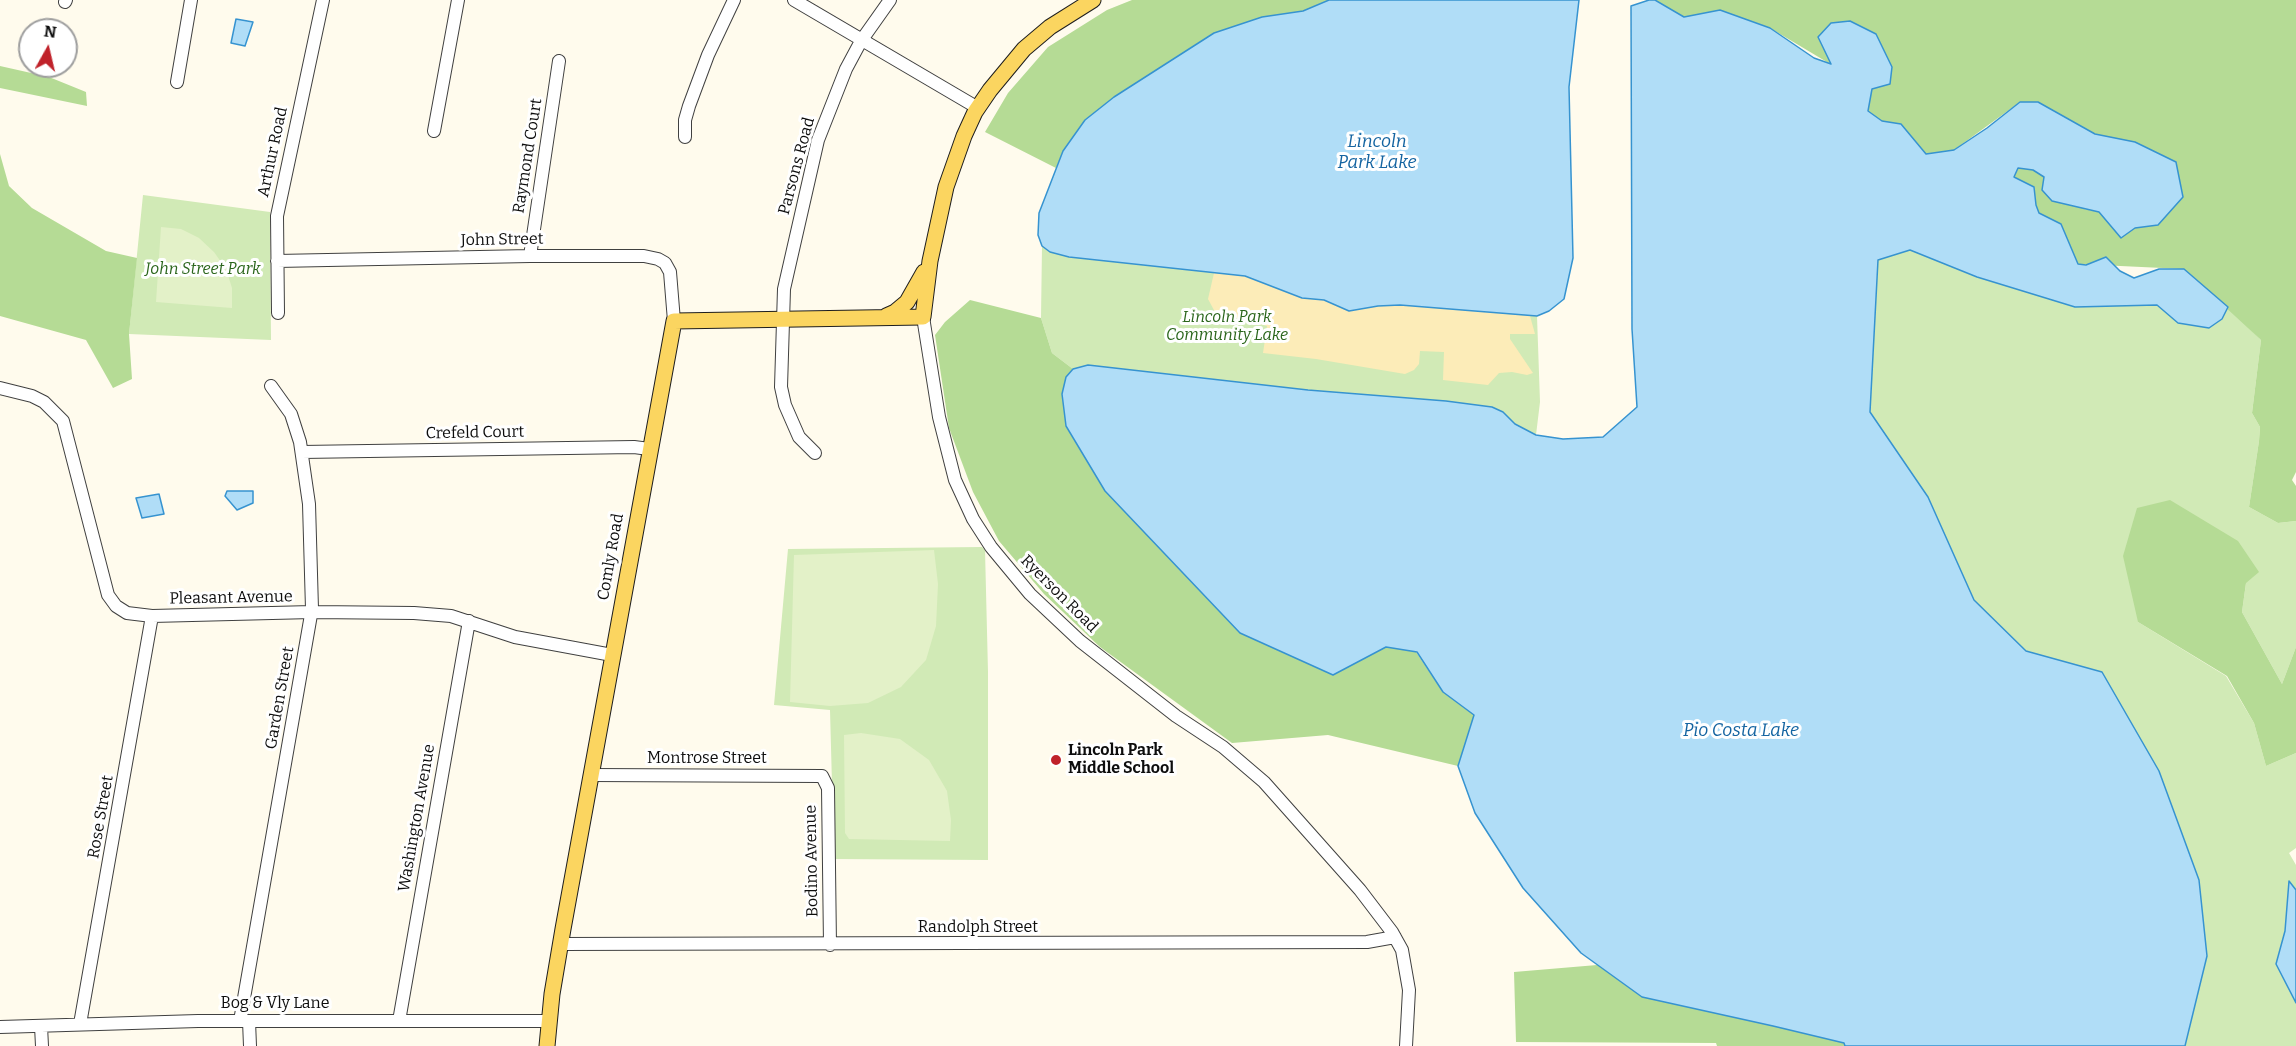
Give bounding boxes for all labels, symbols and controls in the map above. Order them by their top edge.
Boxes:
north arrow [18,18,78,78]
text: N [43,21,58,42]
street label: Raymond Court [509,97,547,215]
street label: Arthur Road [254,105,292,199]
street label: Parsons Road [775,115,819,217]
water label: Lincoln Park Lake [1337,131,1417,174]
street label: John Street [460,230,544,250]
park label: John Street Park [145,260,261,280]
park label: Lincoln Park Community Lake [1166,308,1288,346]
street label: Crefeld Court [426,423,524,443]
street label: Comly Road [594,512,628,602]
street label: Ryerson Road [1016,551,1102,637]
street label: Pleasant Avenue [169,587,293,609]
street label: Garden Street [262,645,298,751]
water label: Pio Costa Lake [1683,720,1799,742]
place label: Lincoln Park Middle School [1068,741,1174,779]
street label: Washington Avenue [395,743,439,893]
street label: Montrose Street [647,749,767,769]
marker: Lincoln Park Middle School [1049,753,1063,767]
street label: Rose Street [84,774,118,860]
street label: Bodino Avenue [801,805,823,917]
street label: Randolph Street [918,918,1038,938]
street label: Bog & Vly Lane [221,994,329,1014]

